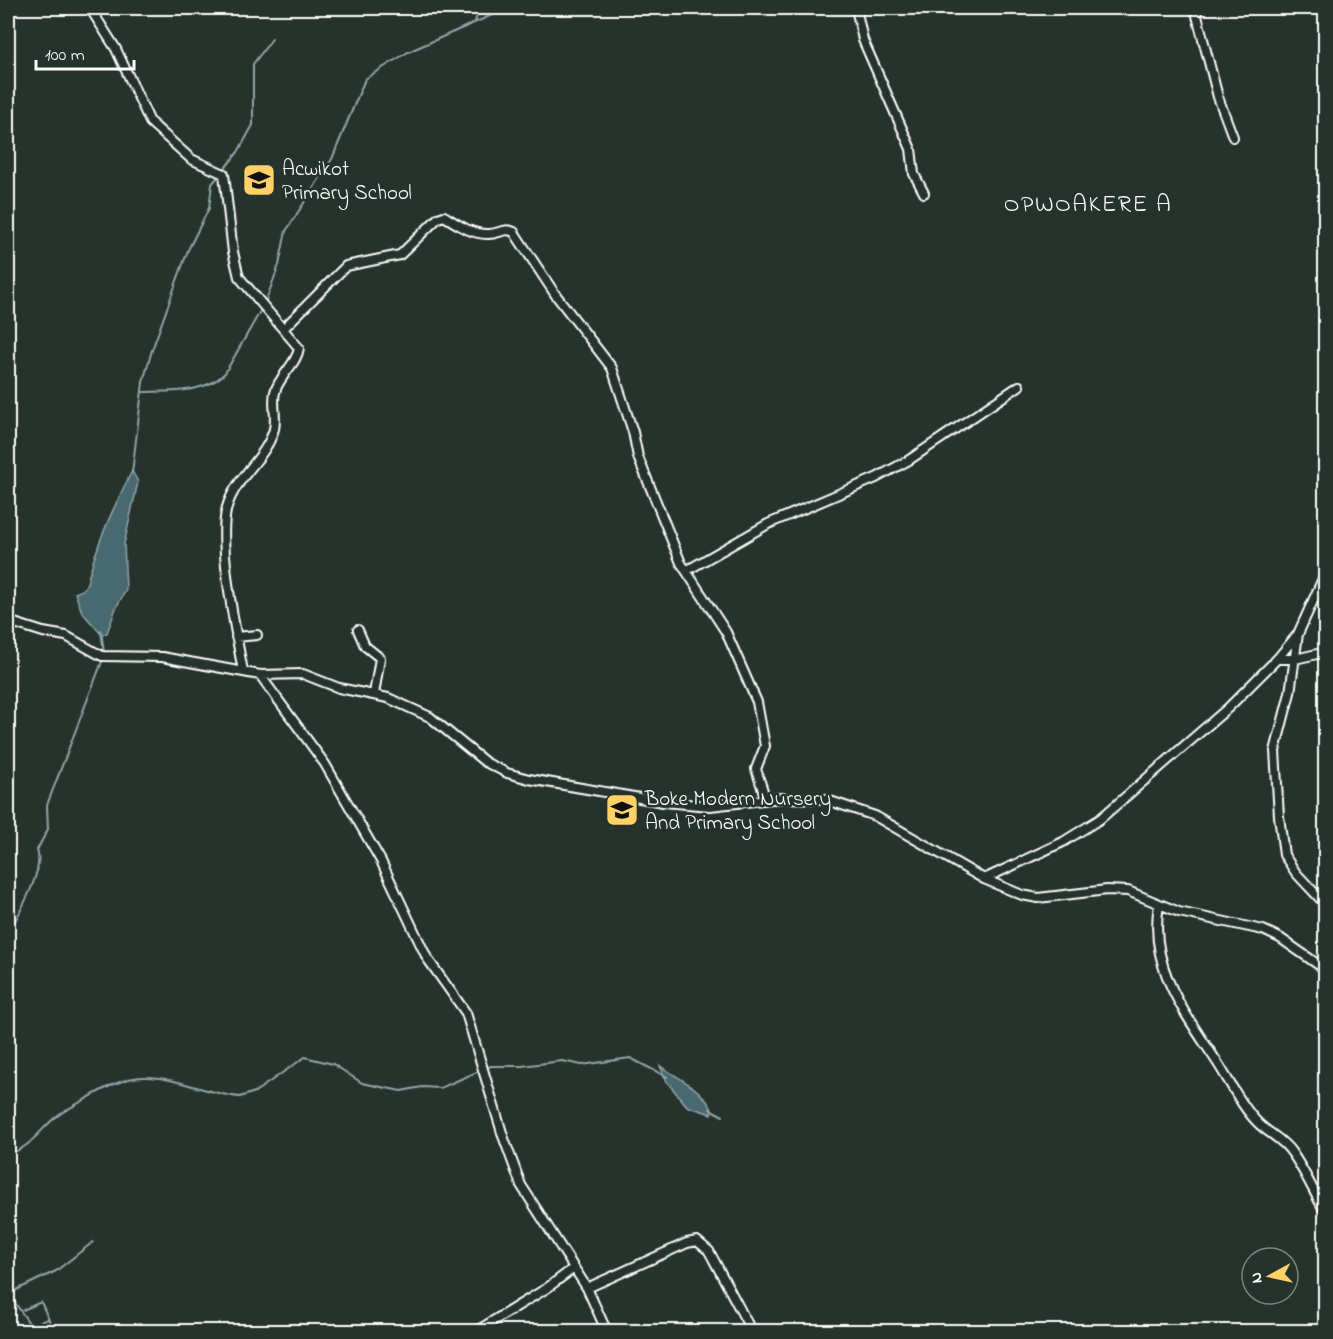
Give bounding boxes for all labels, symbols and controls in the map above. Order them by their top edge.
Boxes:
scale bar [36,33,134,71]
text: 100 m [45,43,85,69]
place label: Acwikot Primary School [282,155,412,211]
school or university icon: Acwikot Primary School [241,162,277,198]
district label: OPWOAKERE A [1004,188,1172,223]
place label: Boke Modern Nursery And Primary School [644,785,831,841]
school or university icon: Boke Modern Nursery And Primary School [604,792,640,828]
north arrow [1240,1246,1300,1306]
text: N [1244,1271,1270,1285]

